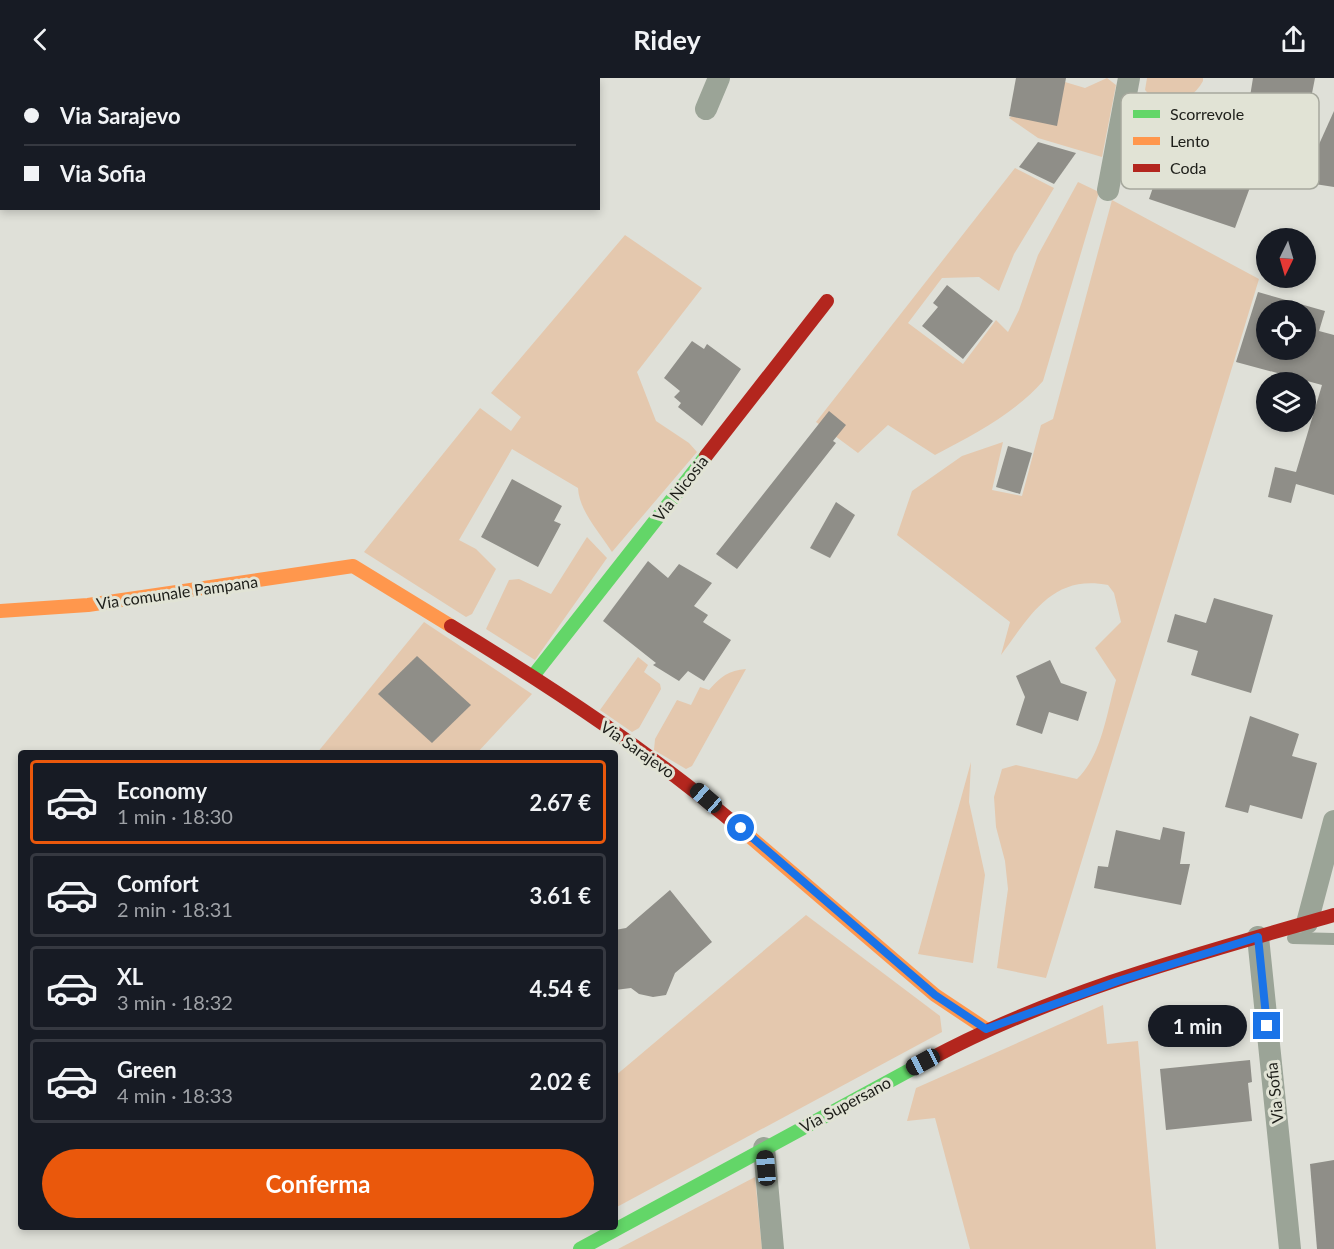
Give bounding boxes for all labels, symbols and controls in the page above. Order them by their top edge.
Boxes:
icon: back [24,23,57,56]
text: Ridey [633,23,701,56]
icon: share [1277,23,1310,56]
legend [1121,93,1319,189]
text: Via Sarajevo [60,102,181,129]
text: Scorrevole [1170,104,1244,123]
text: Lento [1170,131,1210,150]
text: Coda [1170,158,1207,177]
text: Via Sofia [60,160,146,187]
north arrow [1256,228,1316,288]
map controls [1256,228,1316,432]
button: locate [1256,300,1316,360]
button: layers [1256,372,1316,432]
street label: Via Nicosia [649,451,711,525]
street label: Via comunale Pampana [95,571,259,613]
street label: Via Sarajevo [597,717,679,781]
icon: car [45,775,99,829]
text: Economy [117,777,207,804]
car [687,779,725,817]
text: 2.67 € [529,789,591,816]
text: 1 min · 18:30 [117,804,233,828]
route start [727,814,754,841]
icon: car [45,868,99,922]
text: Comfort [117,870,199,897]
text: 3.61 € [529,882,591,909]
text: 2 min · 18:31 [117,897,233,921]
icon: car [45,961,99,1015]
text: XL [117,963,143,990]
text: 4.54 € [529,975,591,1002]
text: 3 min · 18:32 [117,990,233,1014]
callout: 1 min [1147,1005,1246,1047]
route end [1253,1012,1280,1039]
text: 1 min [1173,1014,1222,1038]
car [903,1046,943,1078]
icon: car [45,1054,99,1108]
text: Green [117,1056,177,1083]
street label: Via Sofia [1261,1061,1287,1125]
text: 2.02 € [529,1068,591,1095]
street label: Via Supersano [796,1072,894,1136]
text: 4 min · 18:33 [117,1083,233,1107]
button: Conferma [42,1149,594,1218]
car [755,1149,777,1187]

